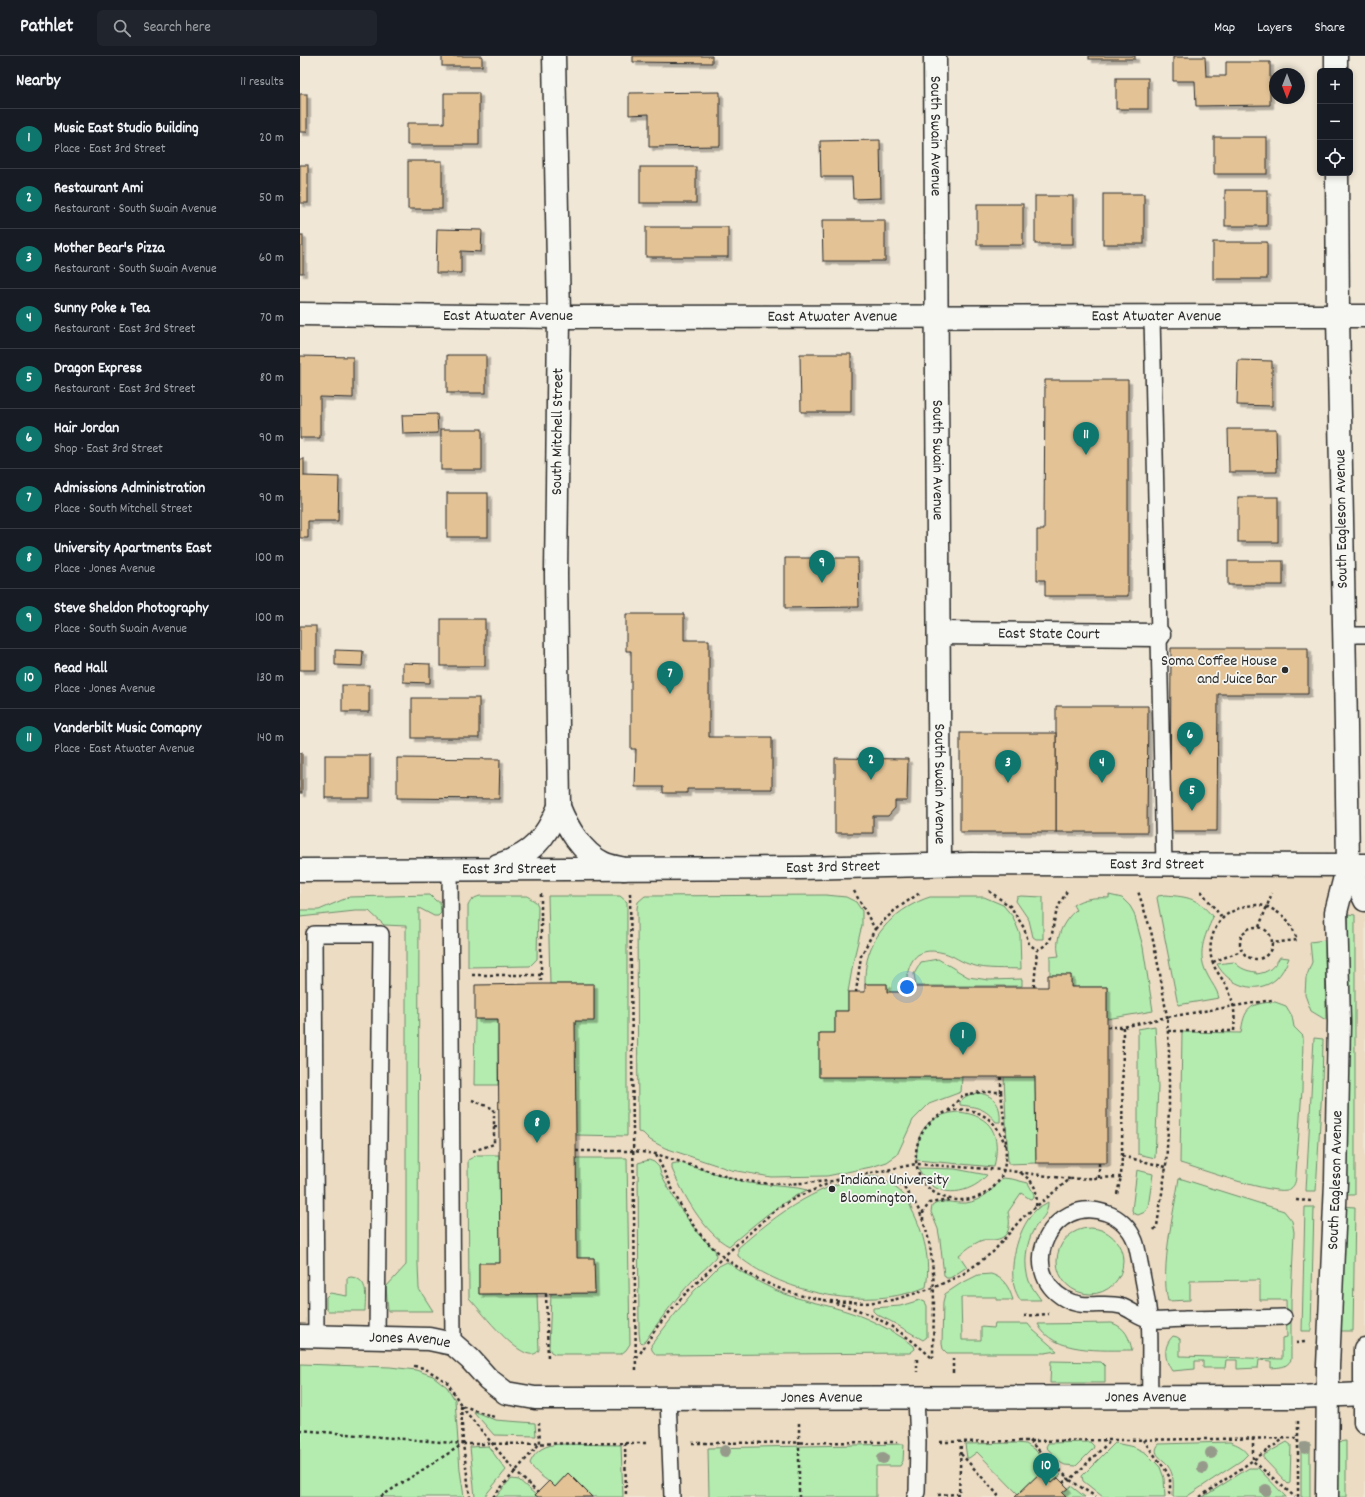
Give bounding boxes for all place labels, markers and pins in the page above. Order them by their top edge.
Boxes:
pin: 11 [1073,422,1099,455]
pin: 9 [809,550,835,583]
place label: Soma Coffee House and Juice Bar [1161,650,1277,691]
pin: 7 [657,661,683,694]
marker: Soma Coffee House and Juice Bar [1280,665,1290,675]
pin: 6 [1177,722,1203,755]
pin: 2 [858,747,884,780]
pin: 3 [995,750,1021,783]
pin: 4 [1089,750,1115,783]
pin: 5 [1179,778,1205,811]
pin: 1 [950,1022,976,1055]
pin: 8 [524,1110,550,1143]
place label: Indiana University Bloomington [840,1169,949,1210]
marker: Indiana University Bloomington [827,1184,837,1194]
pin: 10 [1033,1453,1059,1486]

